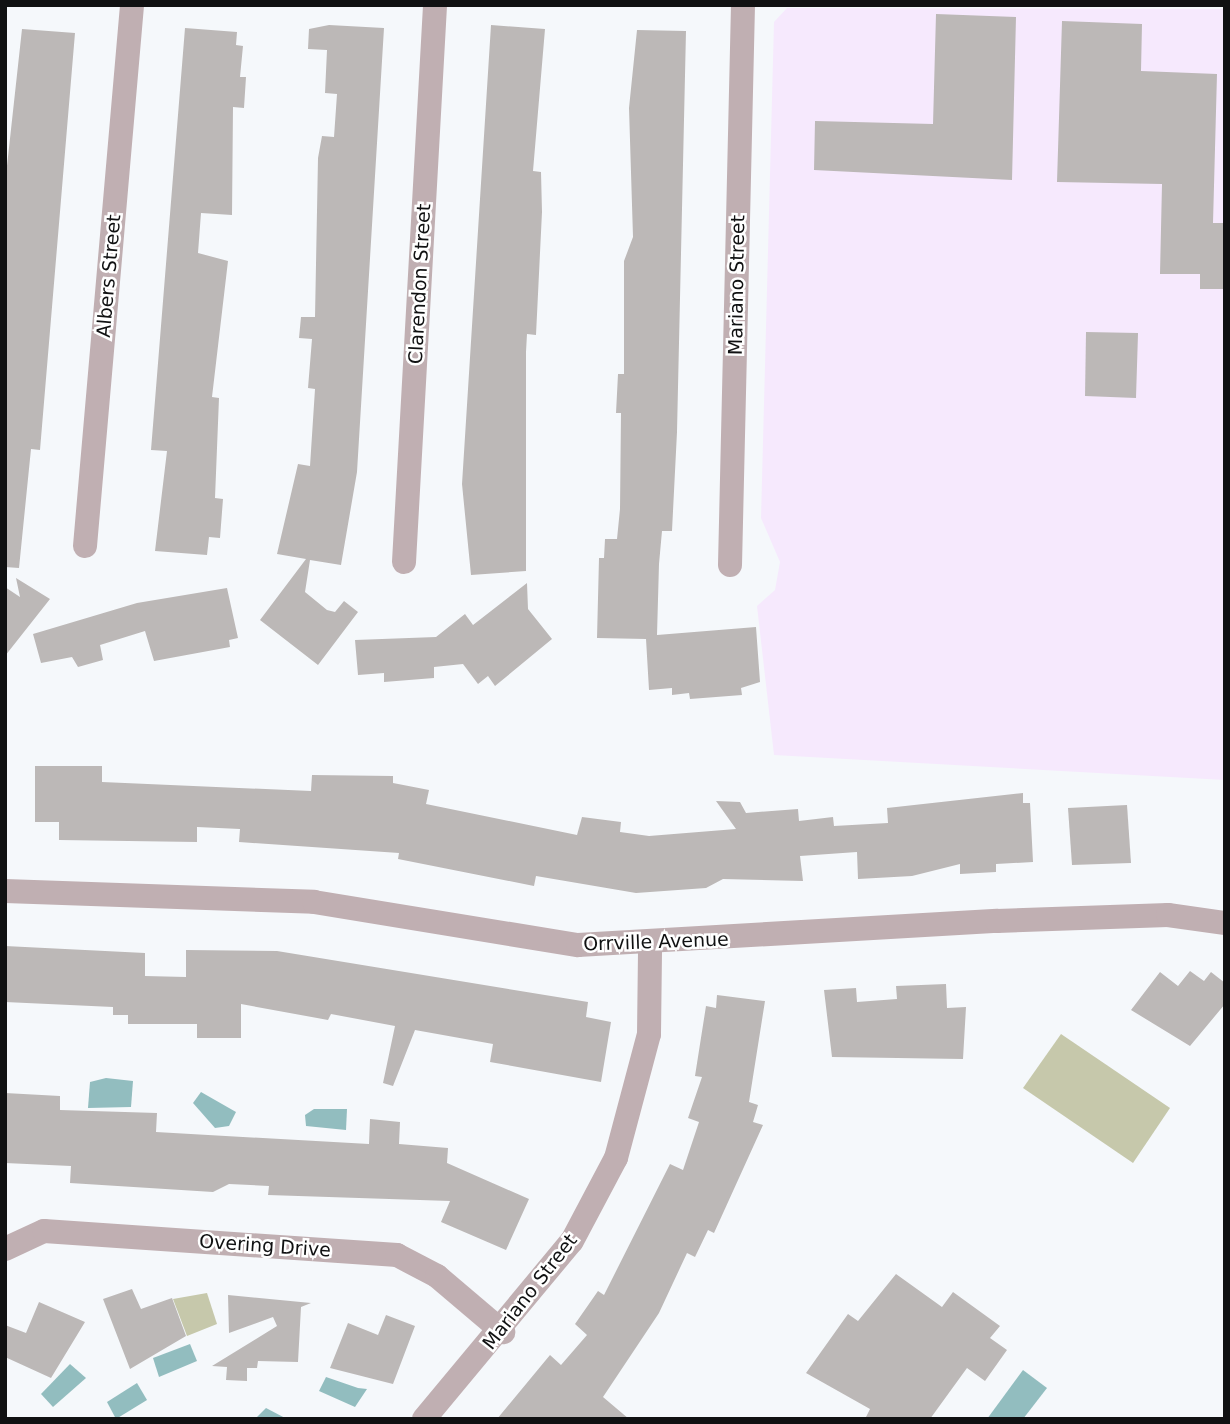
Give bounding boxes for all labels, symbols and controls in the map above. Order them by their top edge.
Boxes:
street label: Clarendon Street [404,203,436,365]
street label: Albers Street [92,213,126,339]
street label: Mariano Street [724,215,750,355]
street label: Orrville Avenue [583,928,729,956]
street label: Overing Drive [198,1230,332,1262]
street label: Mariano Street [478,1230,582,1354]

